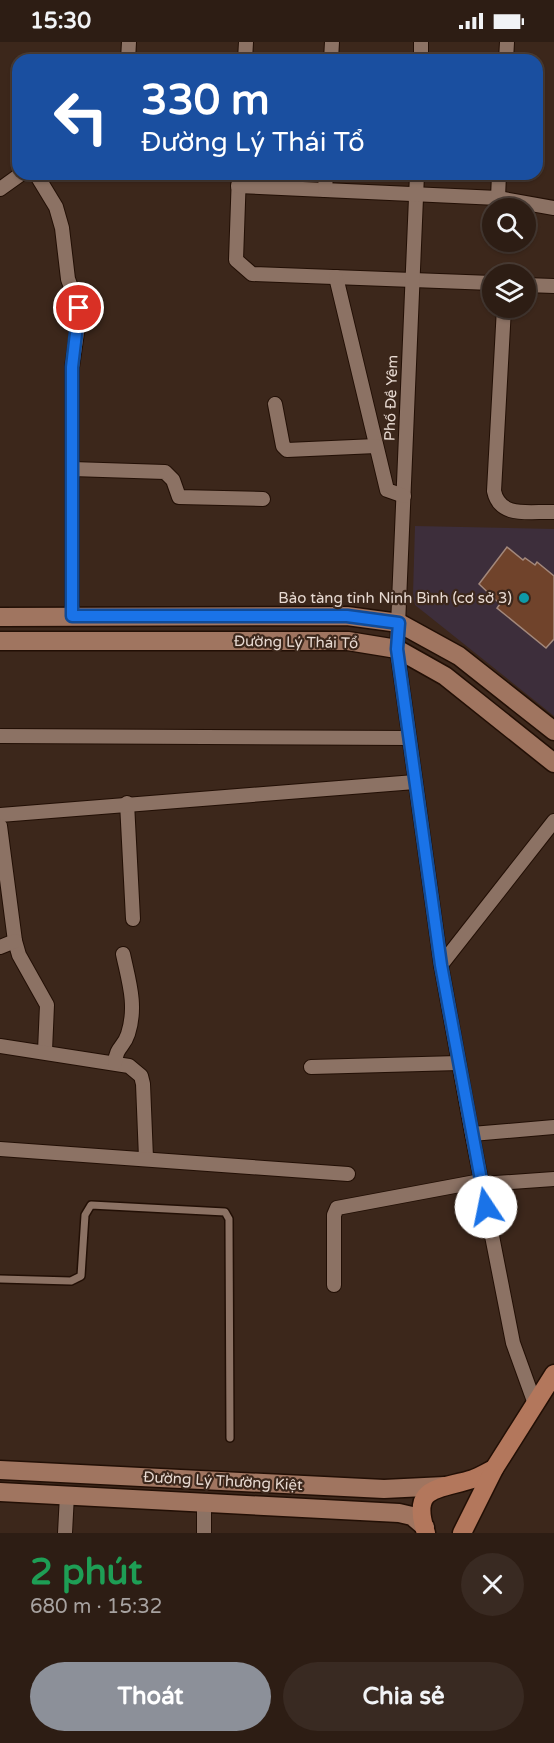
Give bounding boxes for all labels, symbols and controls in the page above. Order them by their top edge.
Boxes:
text: 15:30 [30,8,91,34]
text: 330 m [141,75,270,126]
icon: left [42,78,120,156]
text: Đường Lý Thái Tổ [141,126,365,159]
map controls [482,198,536,318]
button: search [482,198,536,252]
button: layers [482,264,536,318]
pin [53,282,104,333]
icon: arrive [62,291,95,324]
street label: Phố Đề Yêm [380,355,402,441]
place label: Bảo tàng tỉnh Ninh Bình (cơ sở 3) [278,589,512,607]
marker: Bảo tàng tỉnh Ninh Bình (cơ sở 3) [517,591,531,605]
street label: Đường Lý Thái Tổ [234,632,358,652]
position arrow [454,1175,518,1239]
street label: Đường Lý Thường Kiệt [143,1468,303,1494]
text: 2 phút [30,1551,142,1594]
button: close [461,1553,524,1616]
text: 680 m · 15:32 [30,1595,162,1619]
button: Thoát [30,1662,271,1731]
button: Chia sẻ [283,1662,524,1731]

